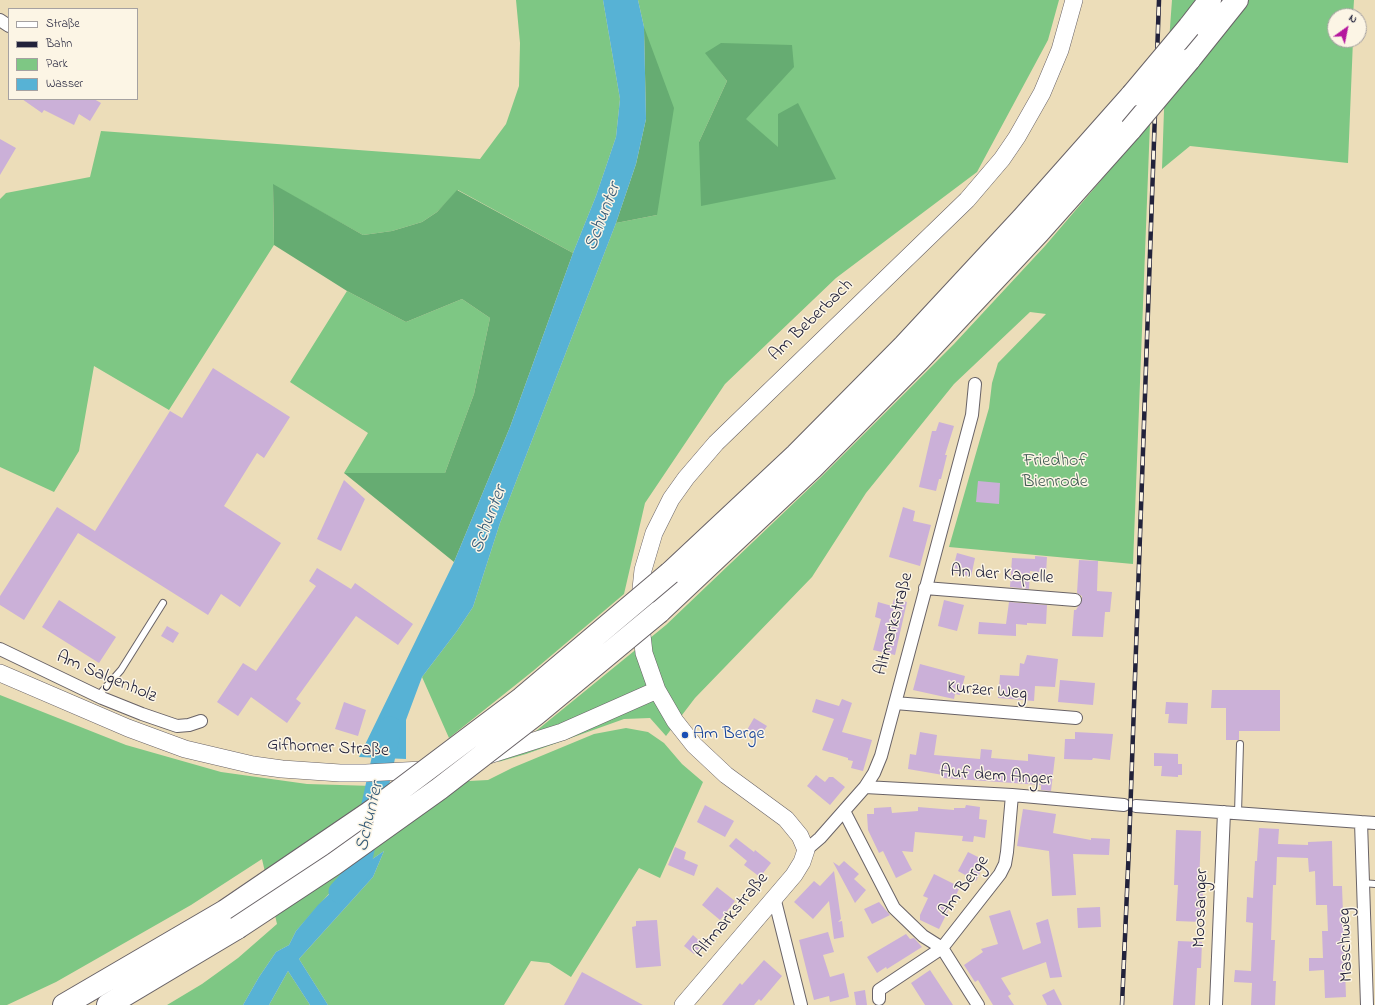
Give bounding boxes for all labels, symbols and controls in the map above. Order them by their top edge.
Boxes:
legend [8,8,138,100]
north arrow [1327,8,1367,48]
text: N [1346,10,1360,28]
text: Straße [46,15,80,33]
text: Bahn [46,35,72,53]
text: Park [46,55,68,73]
text: Wasser [46,75,83,93]
water label: Schunter [581,180,627,254]
street label: Am Beberbach [765,275,859,367]
park label: Friedhof Bienrode [1022,451,1088,494]
water label: Schunter [467,483,513,557]
street label: An der Kapelle [950,562,1054,590]
street label: Altmarkstraße [871,570,919,678]
street label: Am Salgenholz [53,647,159,709]
street label: Kurzer Weg [946,678,1028,706]
place label: Am Berge [693,724,764,746]
marker: Am Berge [680,730,690,740]
street label: Gifhorner Straße [267,735,389,763]
street label: Auf dem Anger [939,762,1053,792]
water label: Schunter [352,780,390,854]
street label: Am Berge [935,852,995,922]
street label: Moosanger [1190,868,1214,948]
street label: Altmarkstraße [690,869,774,963]
street label: Maschweg [1335,907,1359,983]

